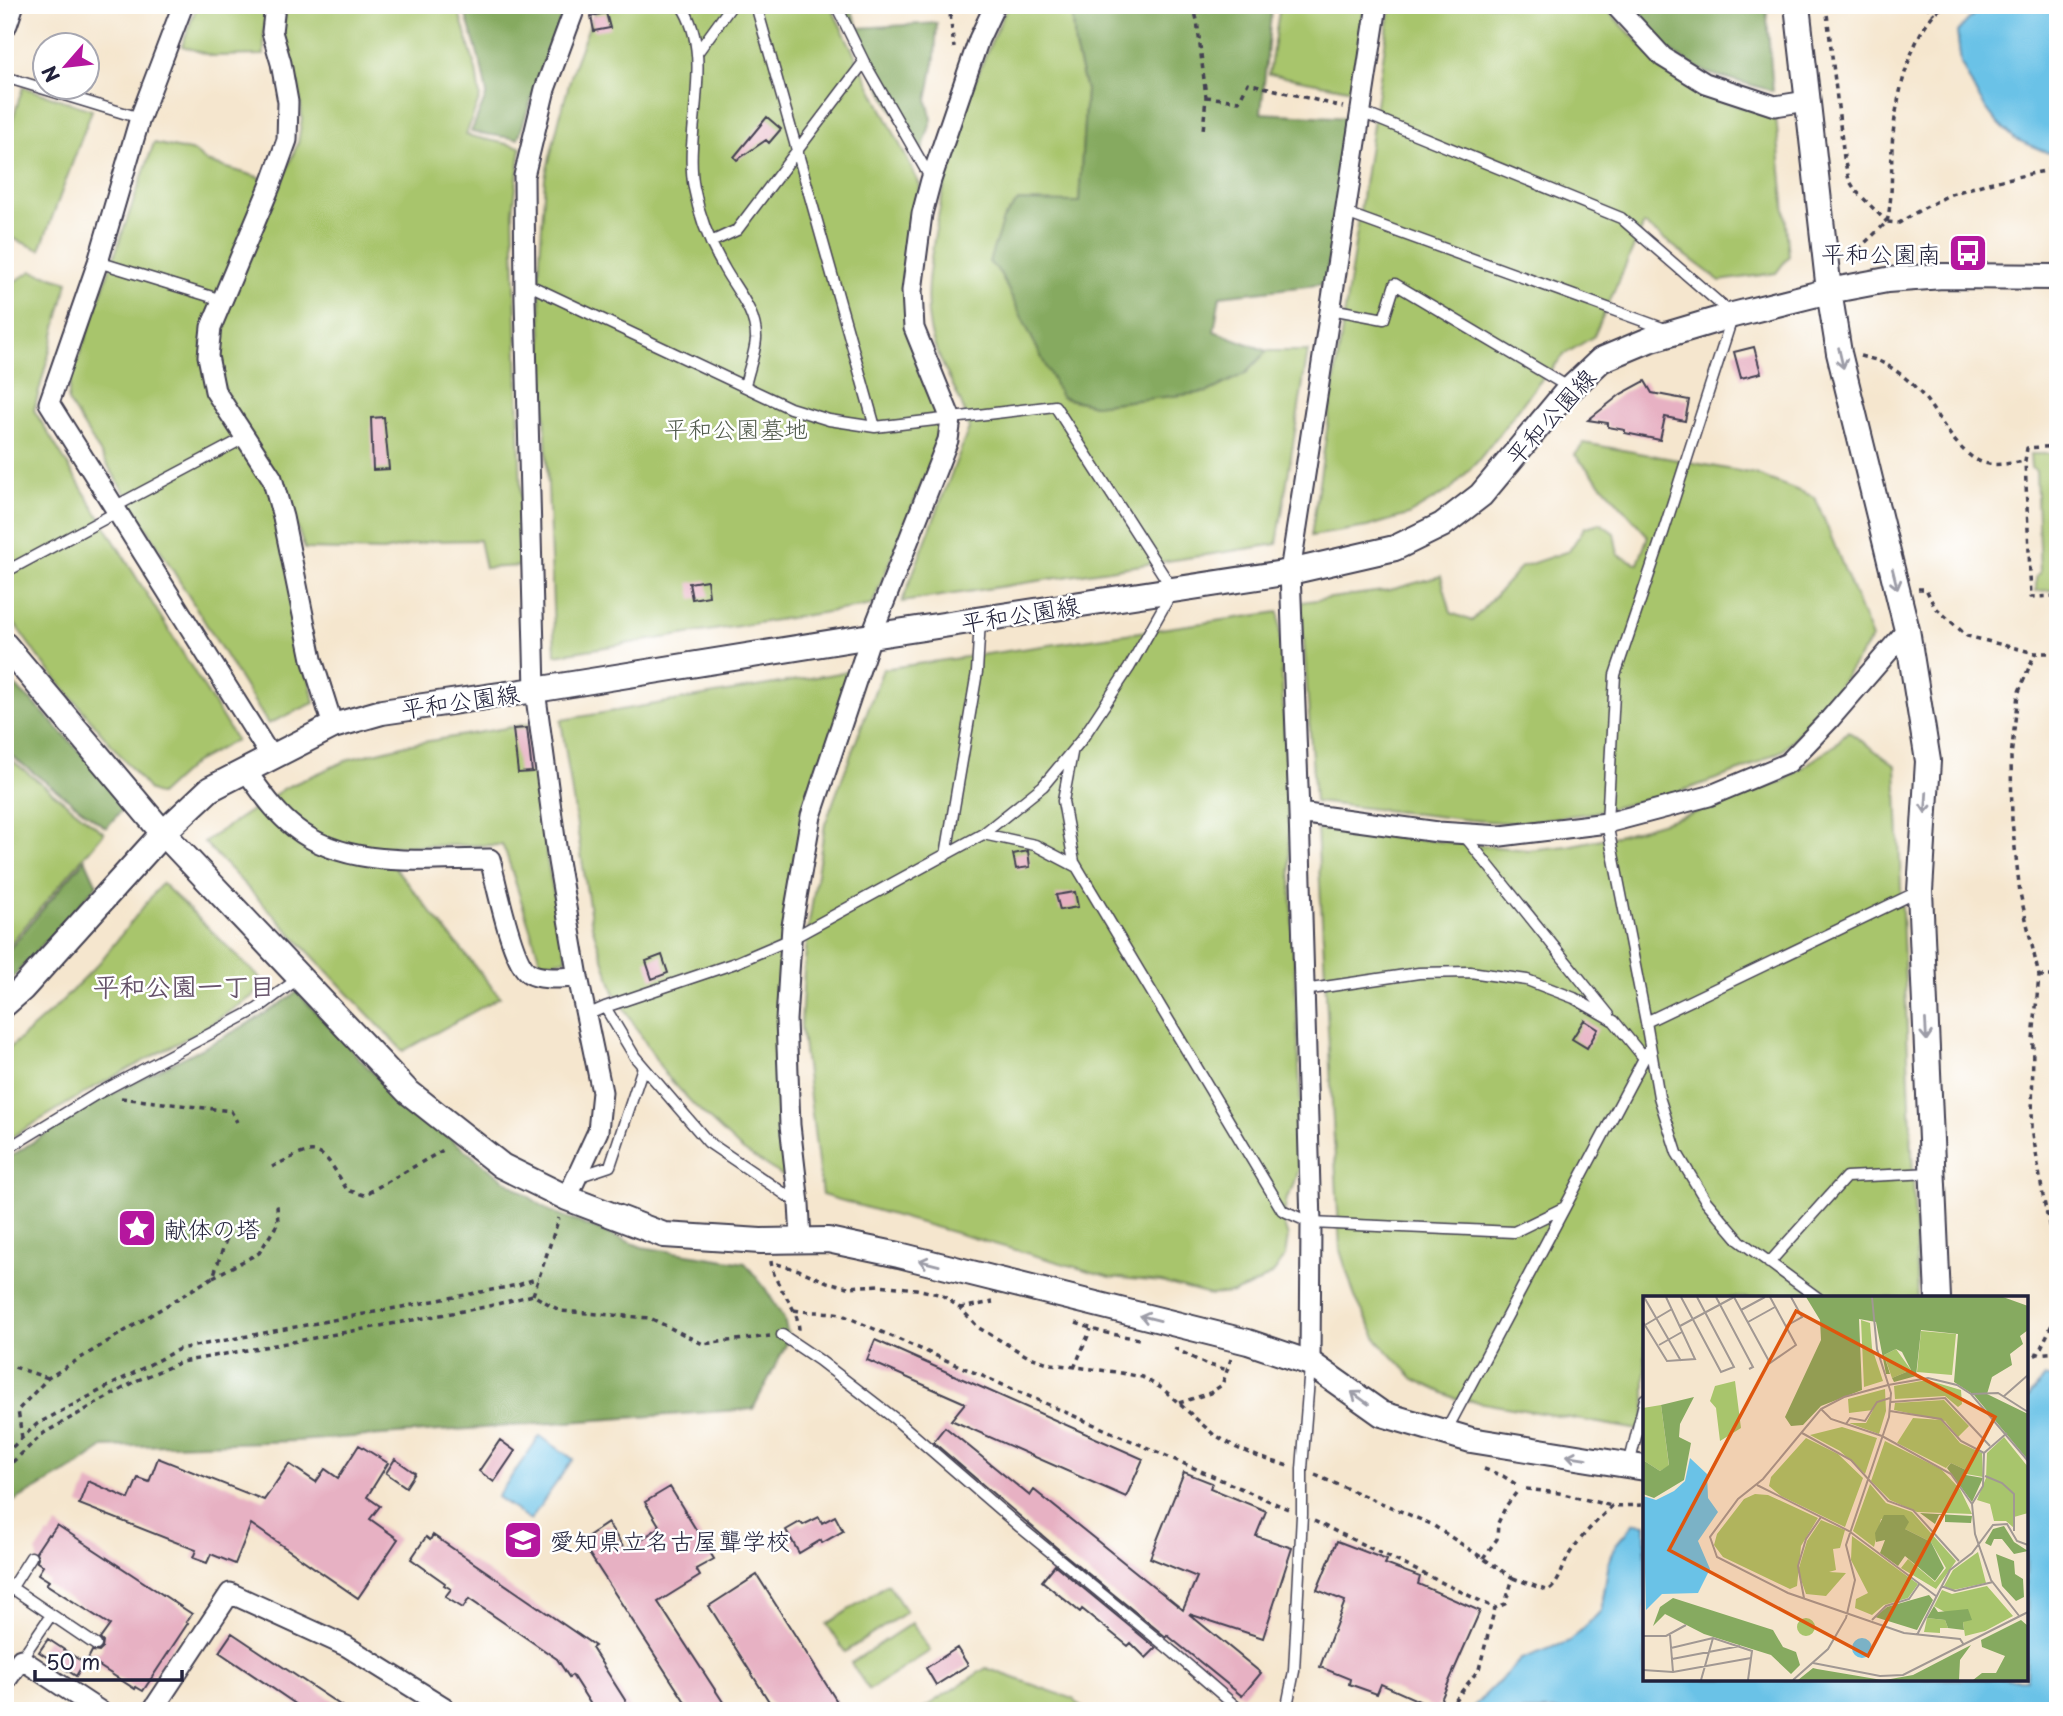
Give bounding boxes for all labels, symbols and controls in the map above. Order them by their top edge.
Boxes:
north arrow [32,32,102,102]
text: N [34,61,66,88]
bus stop icon: 平和公園南 [1947,232,1989,274]
place label: 平和公園南 [1821,235,1941,271]
one-way arrow [1834,346,1848,369]
street label: 平和公園線 [1496,359,1604,473]
park label: 平和公園墓地 [664,410,808,446]
one-way arrow [1889,567,1902,590]
street label: 平和公園線 [958,586,1082,640]
street label: 平和公園線 [398,674,522,726]
one-way arrow [1919,791,1932,814]
district label: 平和公園一丁目 [93,966,275,1005]
one-way arrow [1919,1019,1932,1042]
place icon: 献体の塔 [116,1207,158,1249]
place label: 献体の塔 [164,1210,260,1246]
one-way arrow [919,1256,941,1269]
inset map [1643,1296,2028,1681]
one-way arrow [1139,1311,1162,1324]
one-way arrow [1351,1391,1370,1405]
one-way arrow [1567,1450,1589,1463]
school or university icon: 愛知県立名古屋聾学校 [502,1519,544,1561]
place label: 愛知県立名古屋聾学校 [550,1522,790,1558]
scale bar [35,1639,182,1683]
text: 50 m [46,1645,100,1677]

